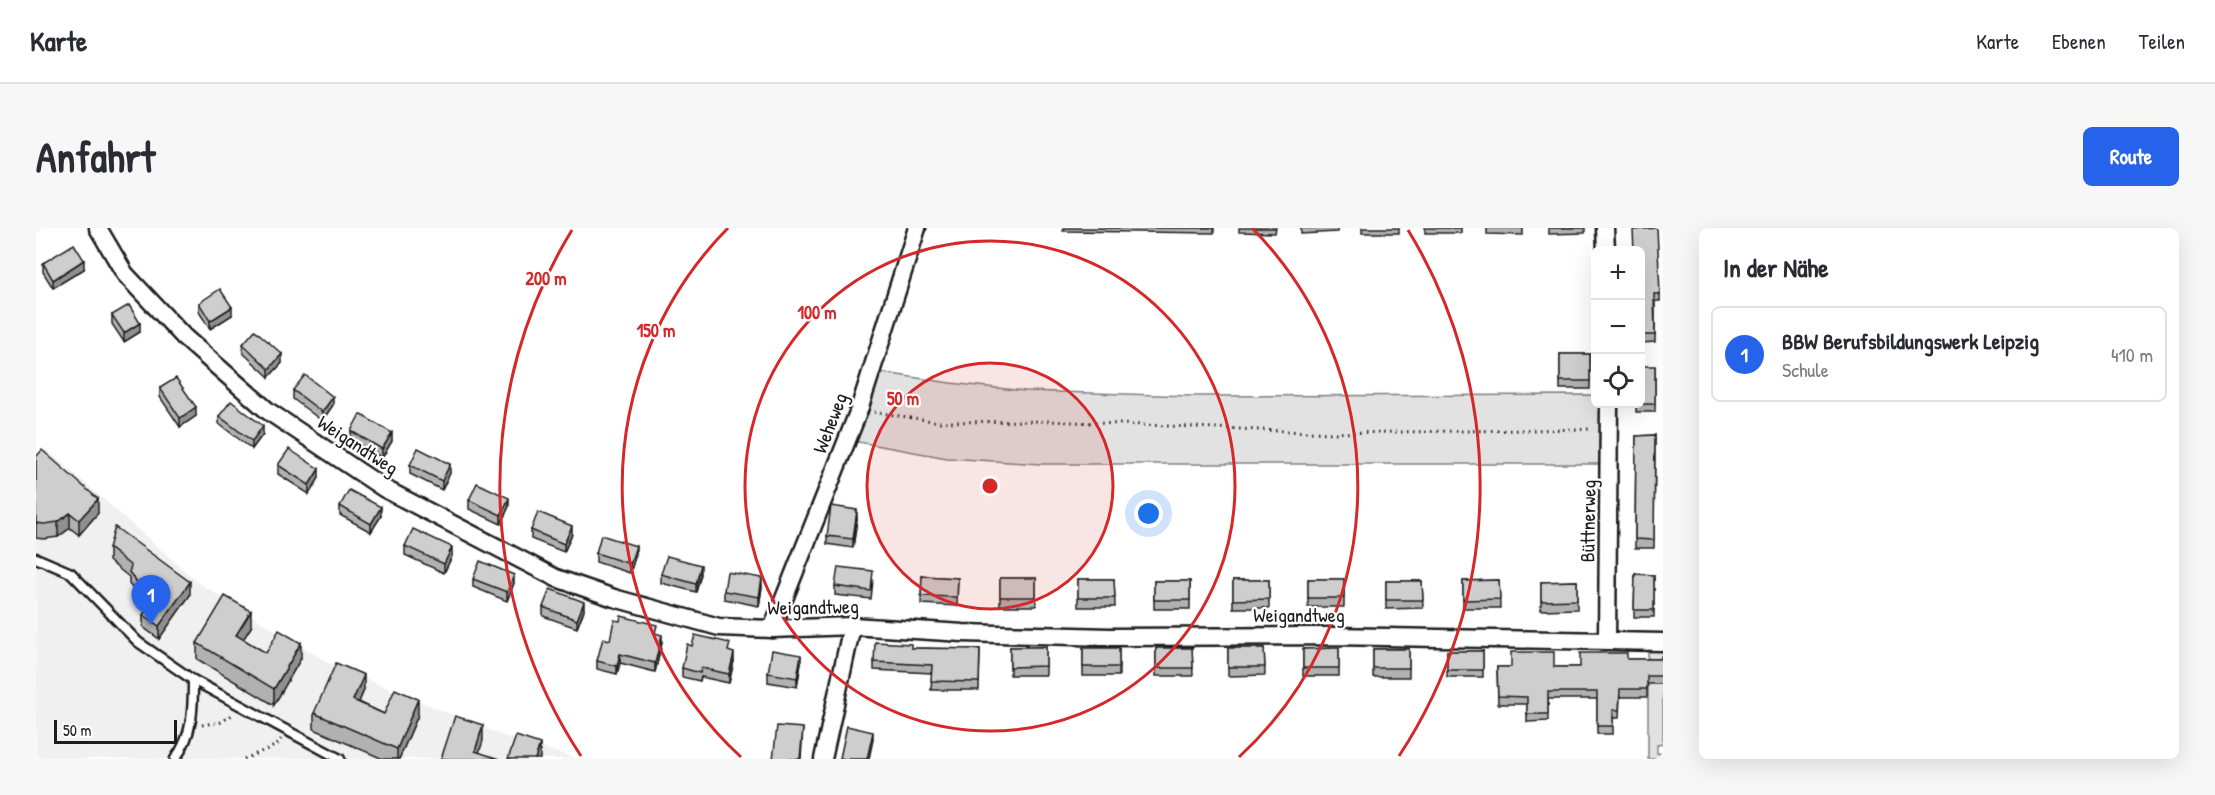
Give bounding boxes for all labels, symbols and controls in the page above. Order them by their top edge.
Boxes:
text: Karte [30,22,87,60]
text: Karte [1976,27,2019,56]
text: Ebenen [2052,27,2106,56]
text: Teilen [2139,27,2185,56]
button: Route [2083,127,2179,186]
text: Anfahrt [36,128,155,185]
map controls [1591,246,1645,408]
button: + [1591,246,1645,300]
text: In der Nähe [1723,250,1829,285]
text: 200 m [526,266,566,291]
text: 100 m [797,300,837,325]
button: − [1591,300,1645,354]
text: 150 m [637,318,675,343]
text: BBW Berufsbildungswerk Leipzig [1782,326,2039,356]
text: 1 [1741,341,1748,368]
text: 410 m [2111,341,2153,368]
button: locate [1591,354,1645,408]
text: Schule [1782,356,1829,383]
text: 50 m [887,386,919,411]
street label: Weheweg [806,389,853,457]
street label: Weigandtweg [313,408,404,481]
centre of rings [980,476,1000,496]
street label: Büttnerweg [1573,479,1602,563]
your location [1134,499,1163,528]
pin: 1 [132,576,170,625]
street label: Weigandtweg [767,592,859,621]
street label: Weigandtweg [1253,601,1345,628]
scale bar [54,717,177,744]
text: 50 m [63,719,92,741]

